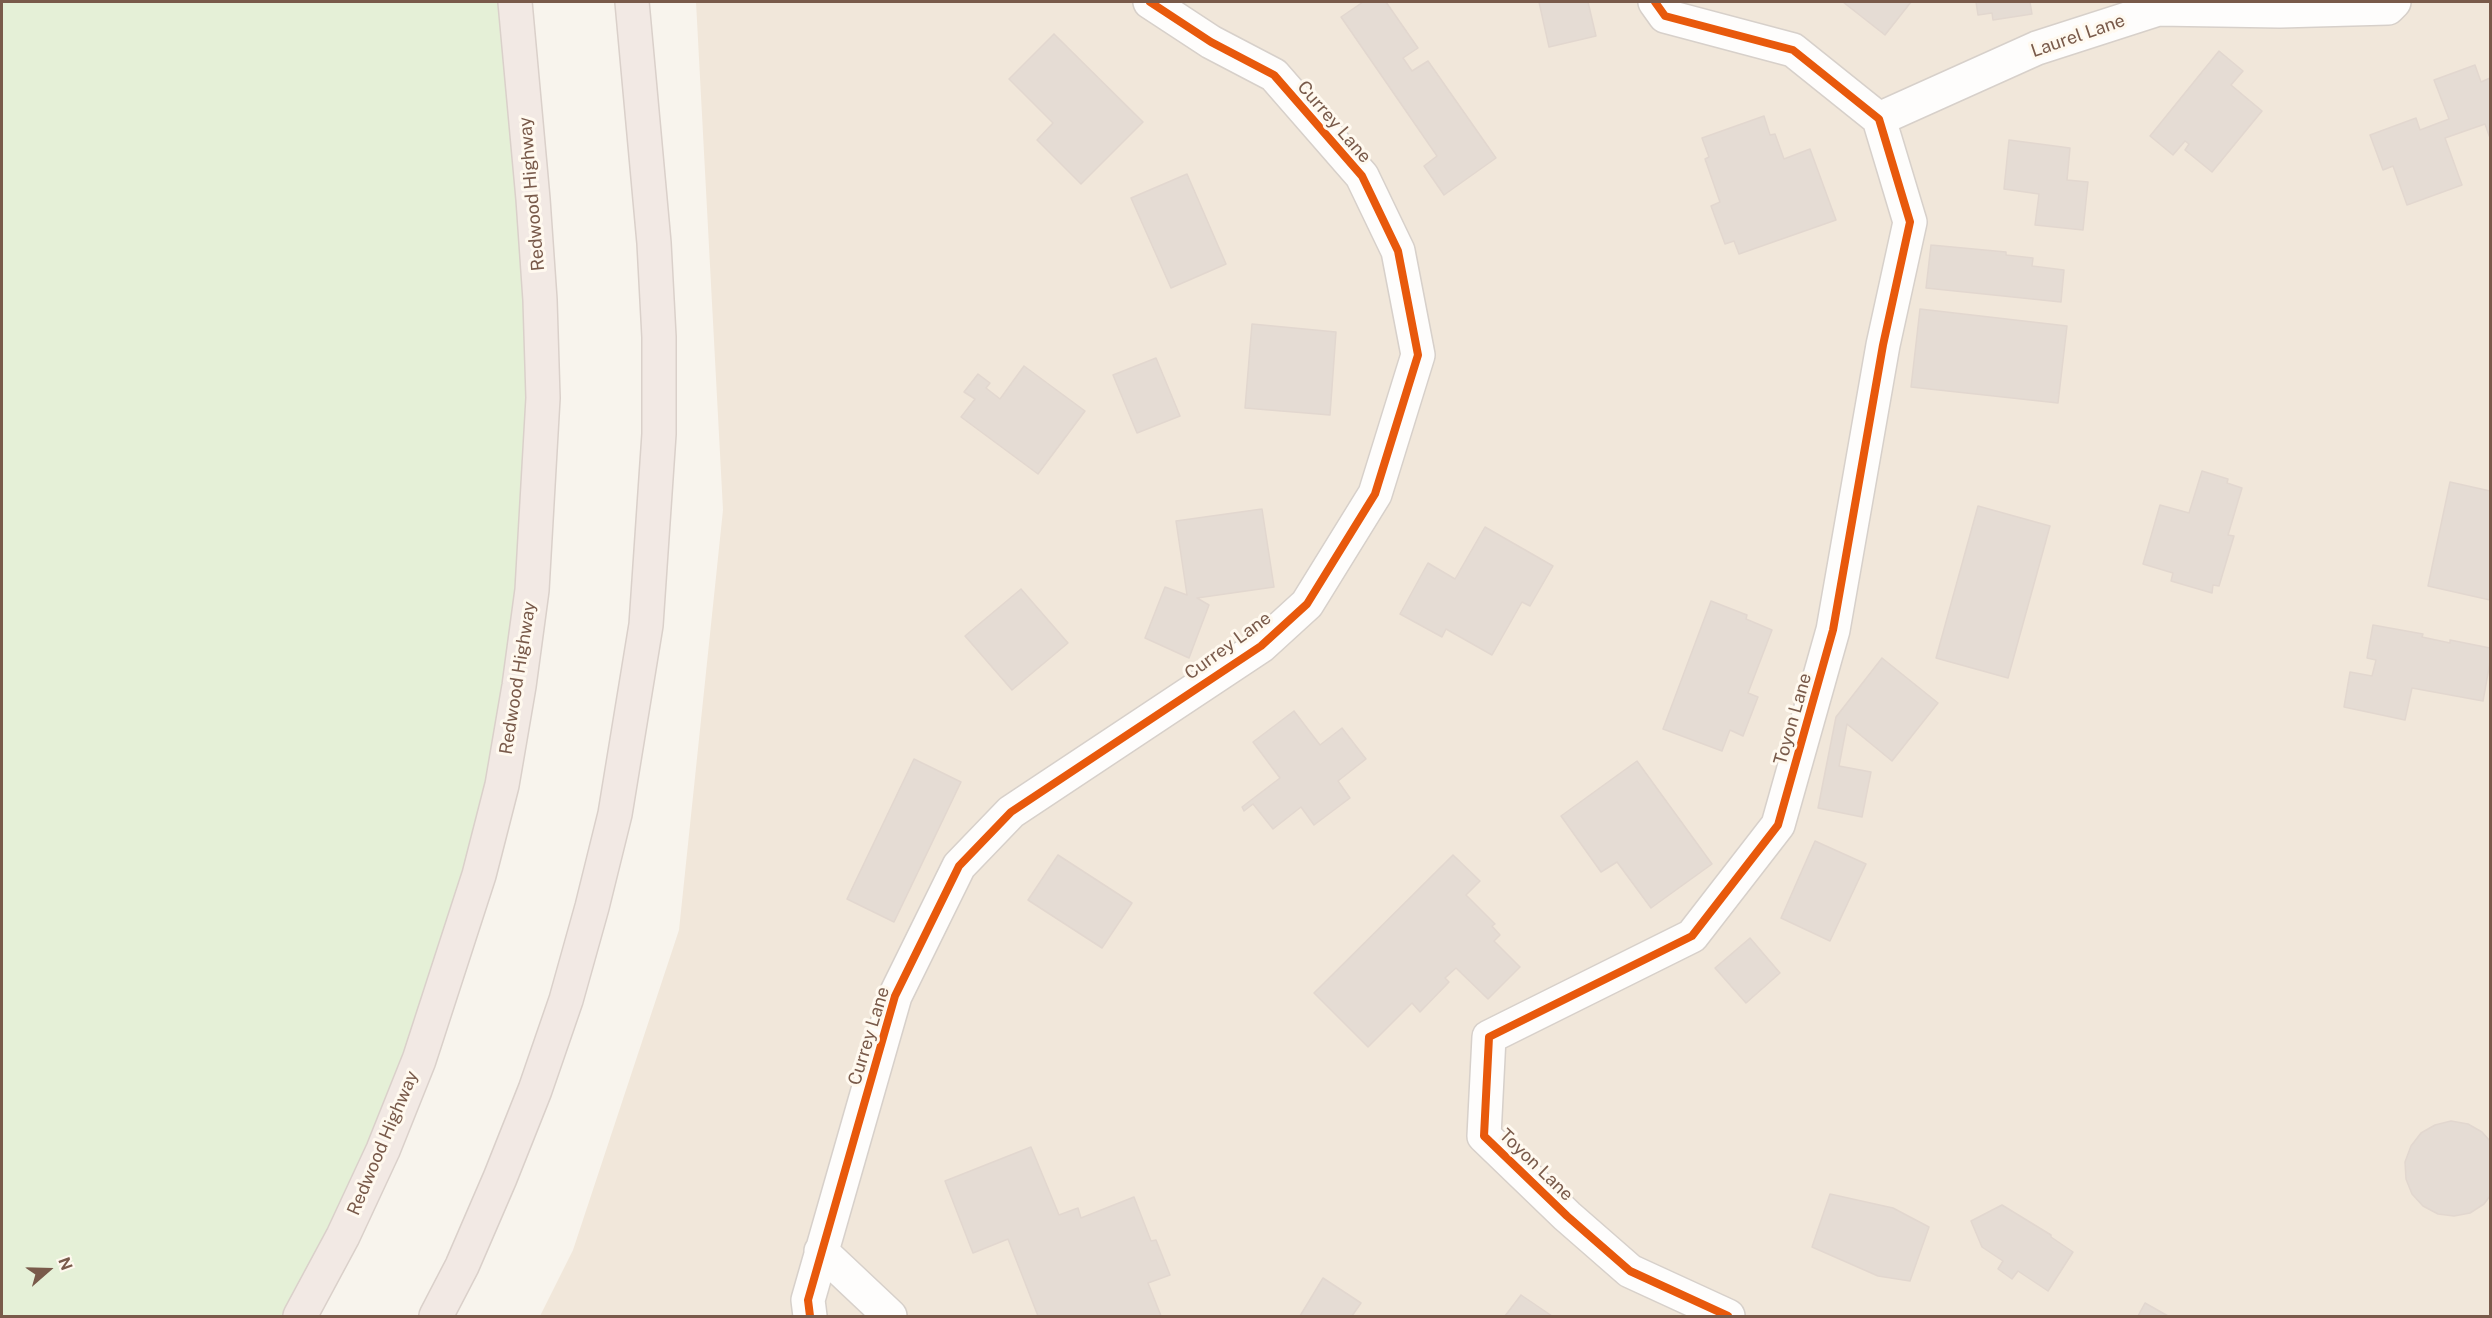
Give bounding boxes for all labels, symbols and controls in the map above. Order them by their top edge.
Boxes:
street label: Laurel Lane [2028,10,2128,62]
street label: Currey Lane [1293,77,1375,167]
street label: Redwood Highway [514,116,550,272]
street label: Redwood Highway [495,600,541,756]
street label: Currey Lane [1181,607,1275,685]
street label: Toyon Lane [1770,671,1816,767]
street label: Currey Lane [844,984,894,1088]
street label: Redwood Highway [343,1068,423,1218]
street label: Toyon Lane [1495,1124,1577,1206]
north arrow [18,1240,78,1300]
text: N [54,1255,76,1273]

